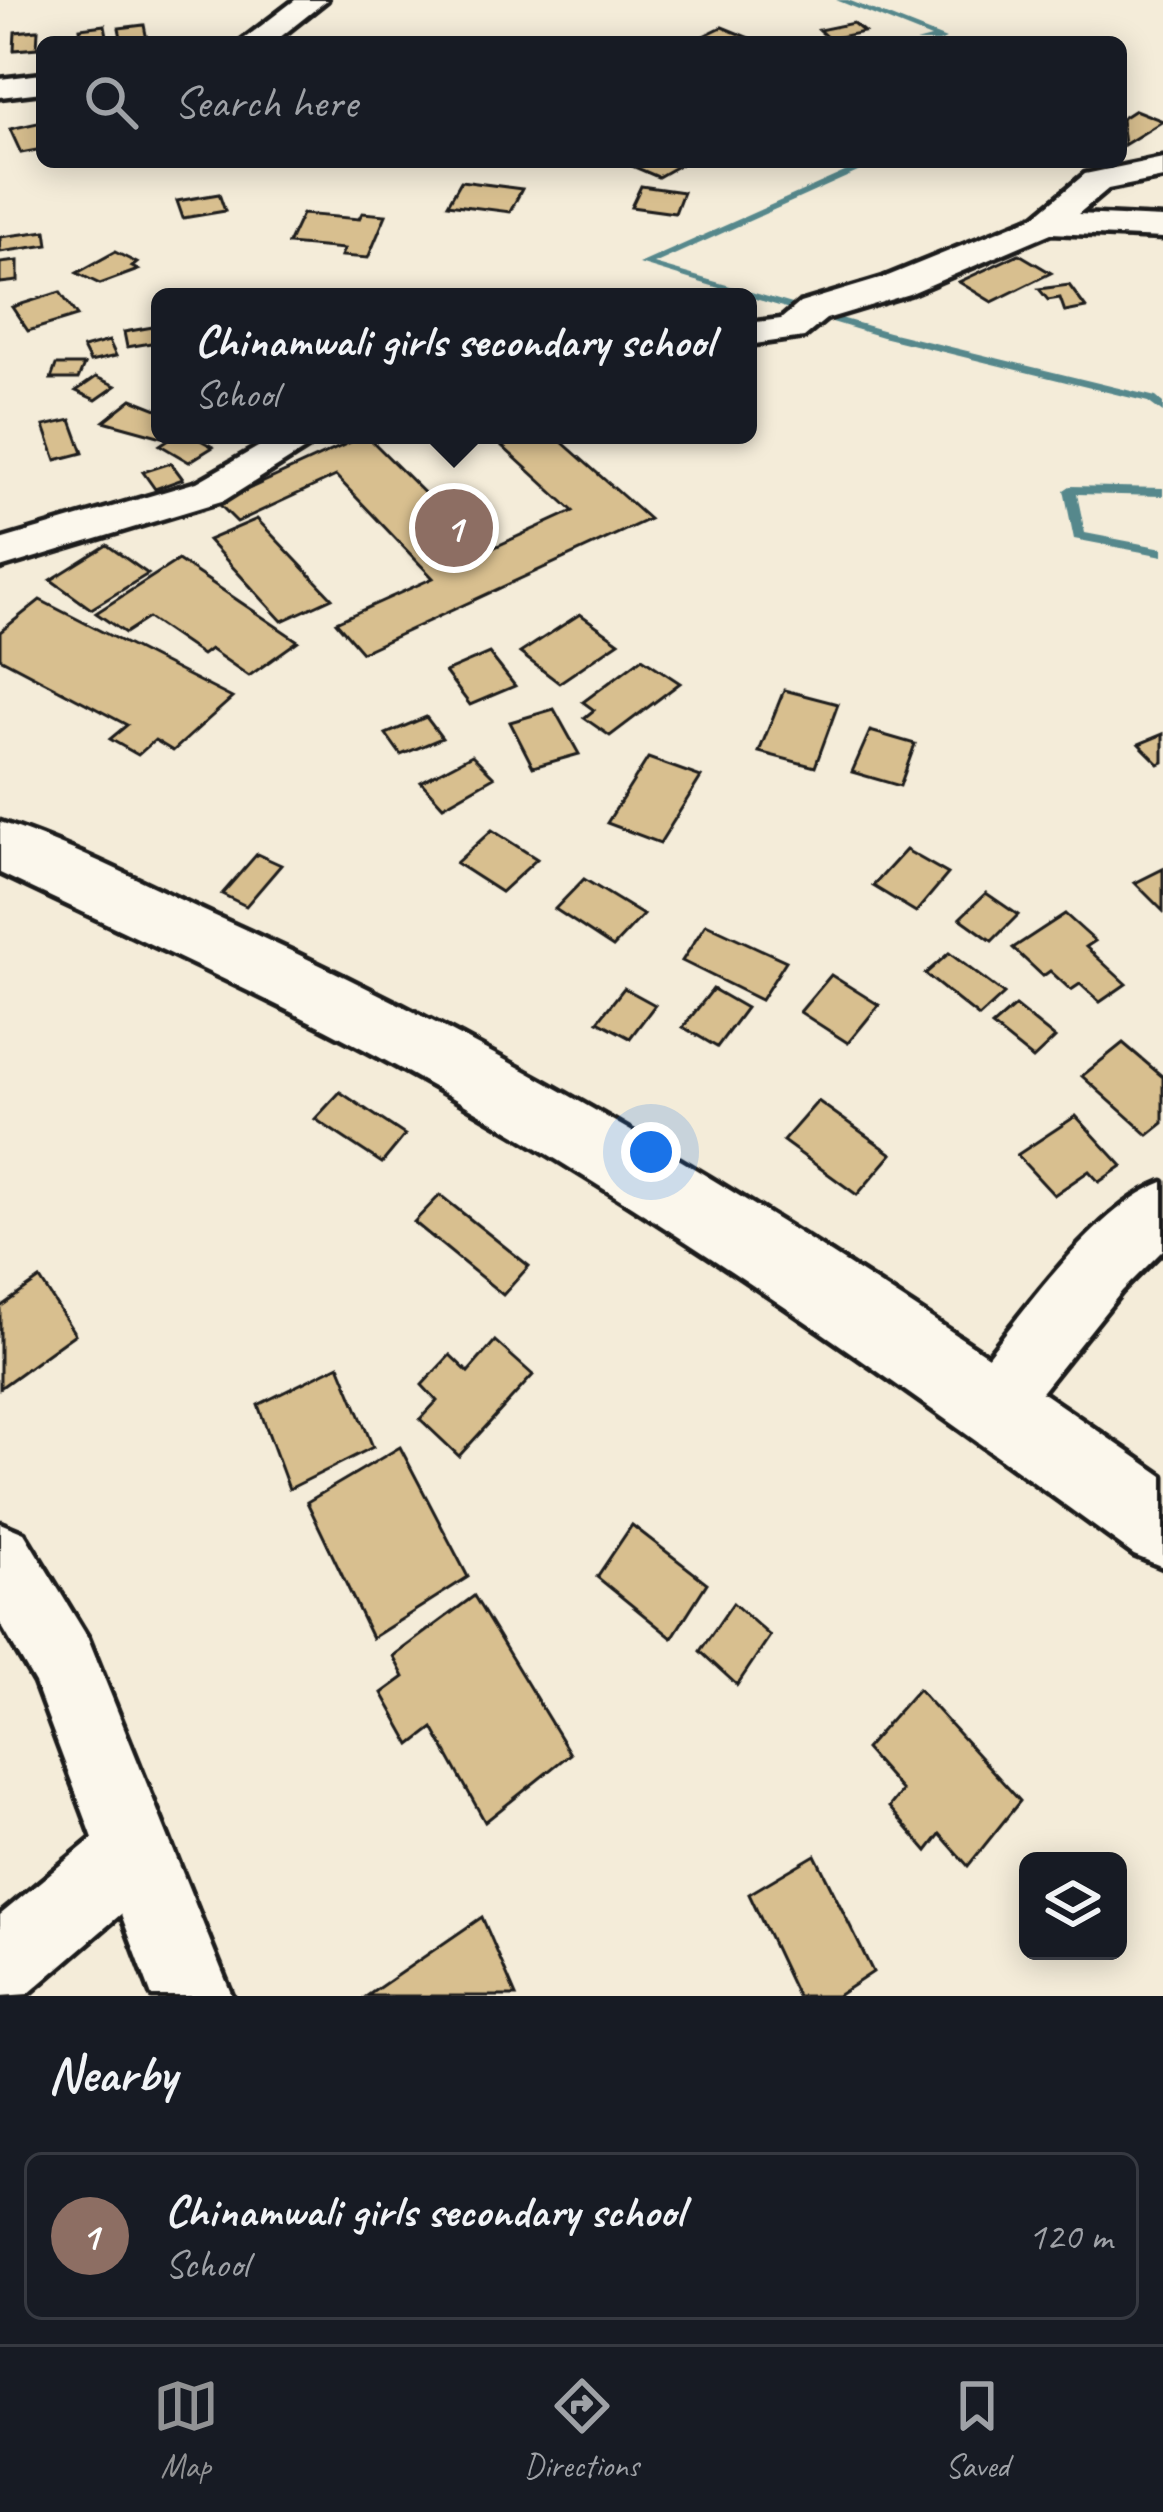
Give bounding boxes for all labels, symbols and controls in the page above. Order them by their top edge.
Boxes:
search box [36,36,1127,168]
icon: search [78,69,144,135]
text: Search here [174,74,357,131]
popup [151,288,757,444]
text: Chinamwali girls secondary school [195,313,713,370]
text: School [195,370,279,419]
pin: 1 [415,483,493,573]
your location [621,1122,681,1182]
map controls [1019,1852,1127,1960]
button: layers [1019,1852,1127,1960]
text: Nearby [48,2042,176,2106]
text: Chinamwali girls secondary school [165,2183,683,2240]
text: 1 [81,2212,99,2261]
text: 120 m [1028,2212,1112,2261]
text: School [165,2240,249,2289]
tab: Map [153,2373,219,2487]
tab: Directions [524,2373,639,2487]
tab: Saved [944,2373,1010,2487]

